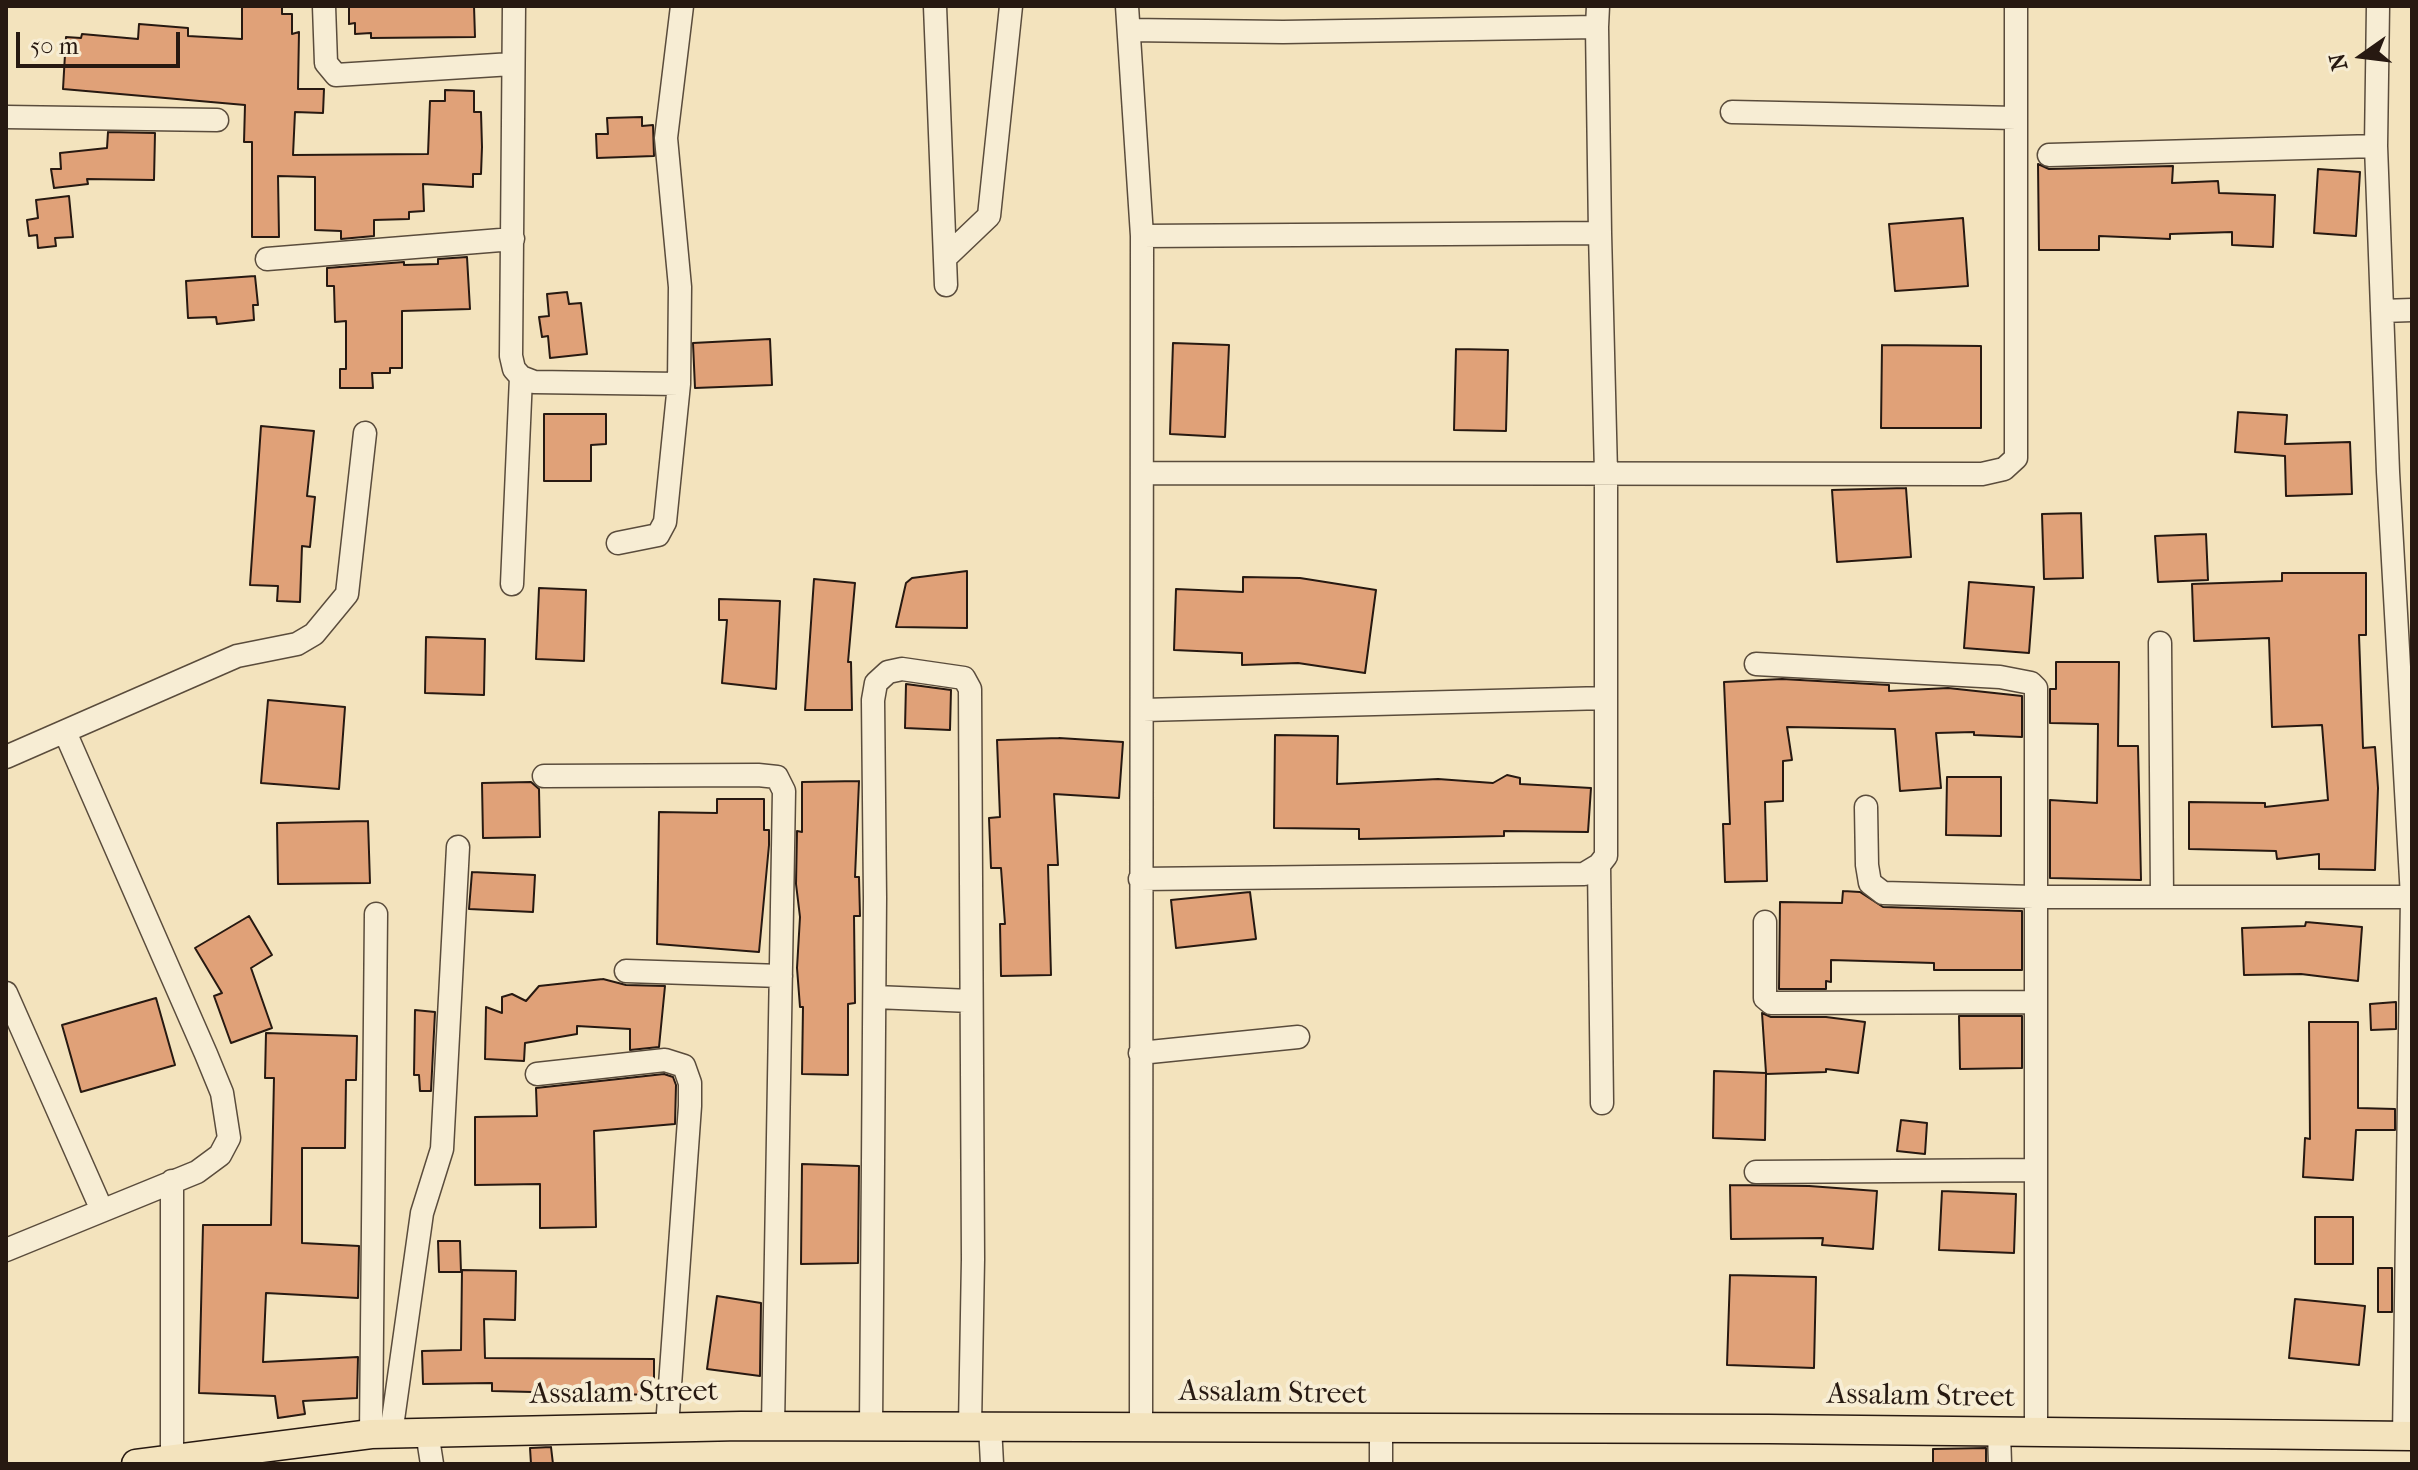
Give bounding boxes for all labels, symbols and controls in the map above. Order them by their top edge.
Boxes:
scale bar [20,16,184,66]
north arrow [2322,16,2402,96]
text: 50 m [30,32,79,60]
text: N [2324,51,2353,73]
street label: Assalam Street [530,1374,718,1414]
street label: Assalam Street [1179,1374,1367,1414]
street label: Assalam Street [1827,1377,2015,1417]

